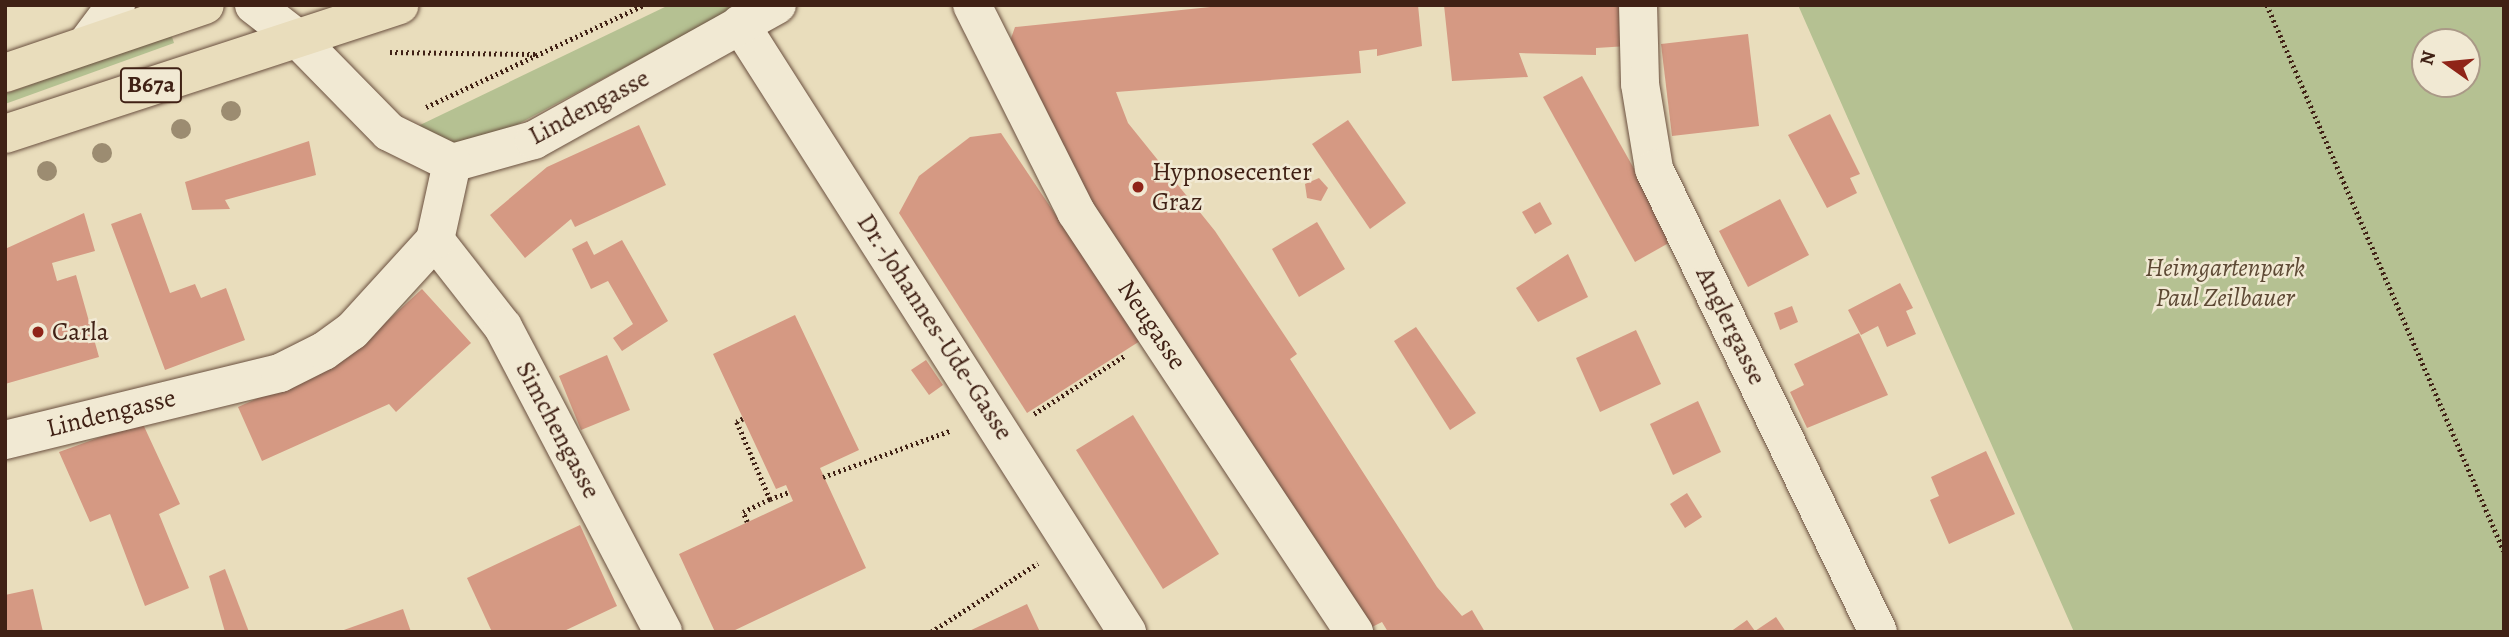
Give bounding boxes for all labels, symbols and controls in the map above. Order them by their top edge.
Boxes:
north arrow [2411,28,2481,98]
text: N [2413,48,2442,68]
street label: Lindengasse [523,62,655,152]
road number: B67a [120,64,182,106]
place label: Hypnosecenter Graz [1152,156,1312,218]
marker: Hypnosecenter Graz [1130,179,1146,195]
street label: Dr.-Johannes-Ude-Gasse [850,208,1020,446]
park label: Heimgartenpark Paul Zeilbauer [2145,252,2305,314]
street label: Anglergasse [1689,262,1773,390]
street label: Neugasse [1111,274,1193,376]
place label: Carla [52,316,109,348]
marker: Carla [30,324,46,340]
street label: Simchengasse [509,356,607,504]
street label: Lindengasse [43,382,179,444]

